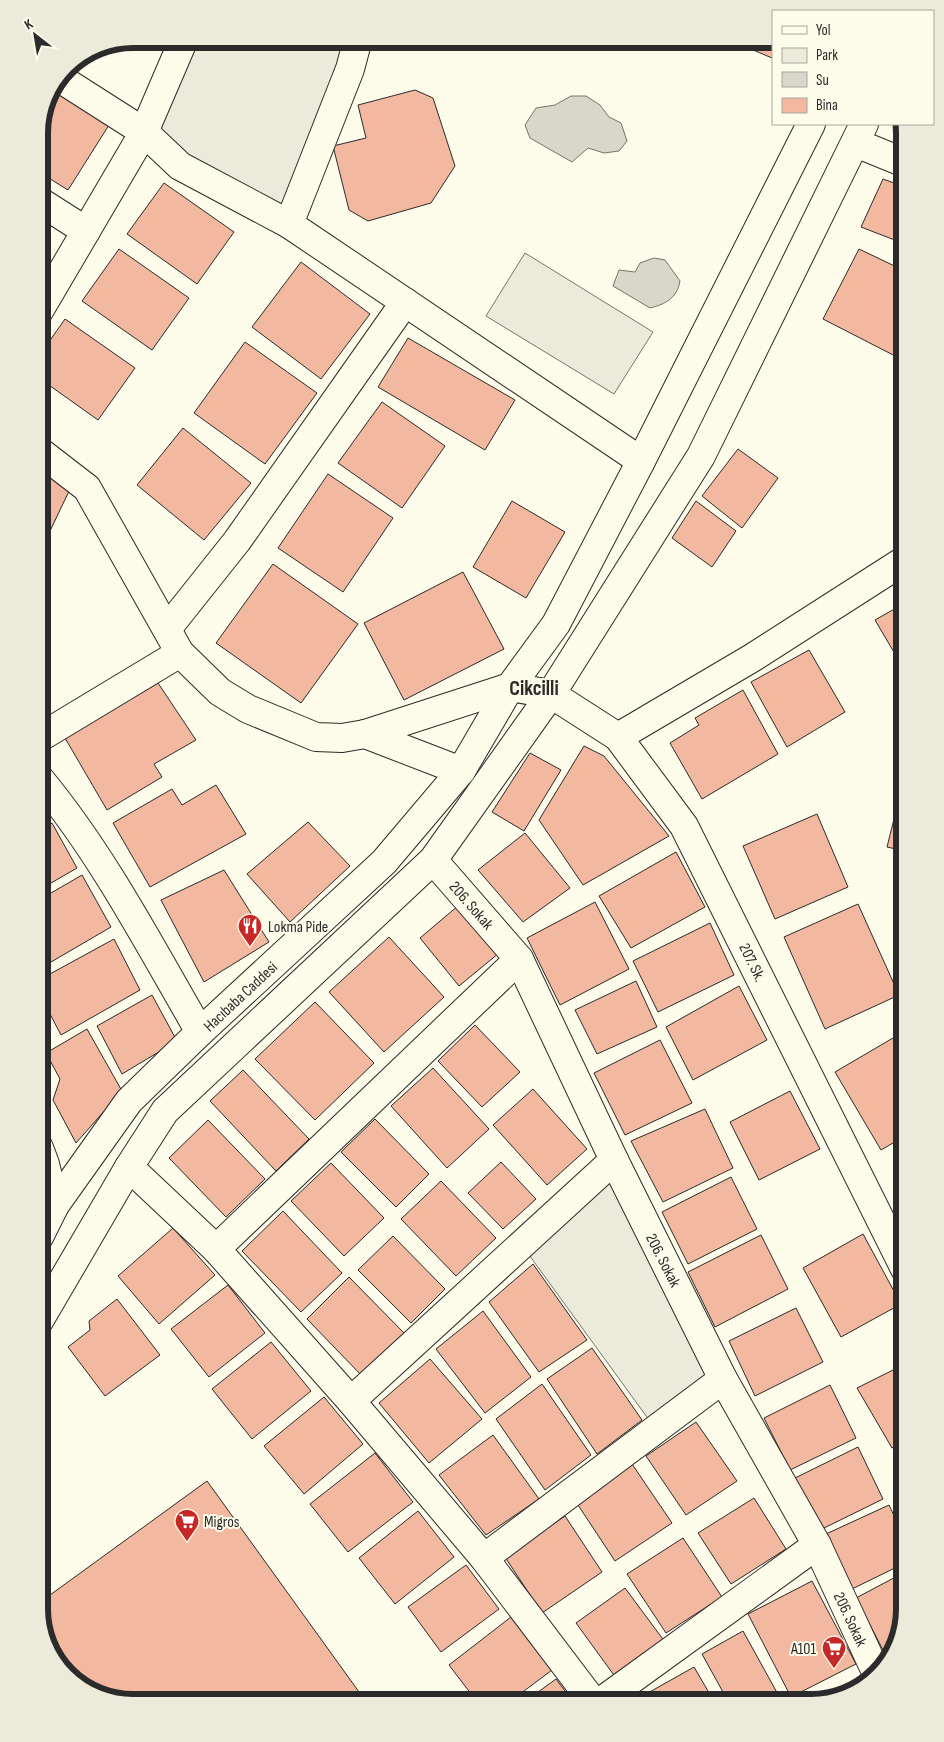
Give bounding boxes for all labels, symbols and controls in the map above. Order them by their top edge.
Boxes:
north arrow [10,10,60,60]
legend [772,10,934,125]
text: K [21,15,36,33]
text: Yol [816,21,831,40]
text: Park [816,46,838,65]
text: Su [816,71,829,90]
text: Bina [816,96,838,115]
district label: Cikcilli [509,676,559,701]
street label: 206. Sokak [445,878,497,934]
restaurant icon: Lokma Pide [237,913,263,947]
place label: Lokma Pide [268,918,328,937]
street label: 207. Sk. [734,940,769,985]
street label: Hacıbaba Caddesi [200,958,282,1036]
street label: 206. Sokak [641,1231,684,1291]
supermarket icon: Migros [174,1508,200,1542]
place label: Migros [204,1513,240,1532]
street label: 206. Sokak [829,1589,870,1650]
supermarket icon: A101 [821,1635,847,1669]
place label: A101 [790,1640,816,1659]

